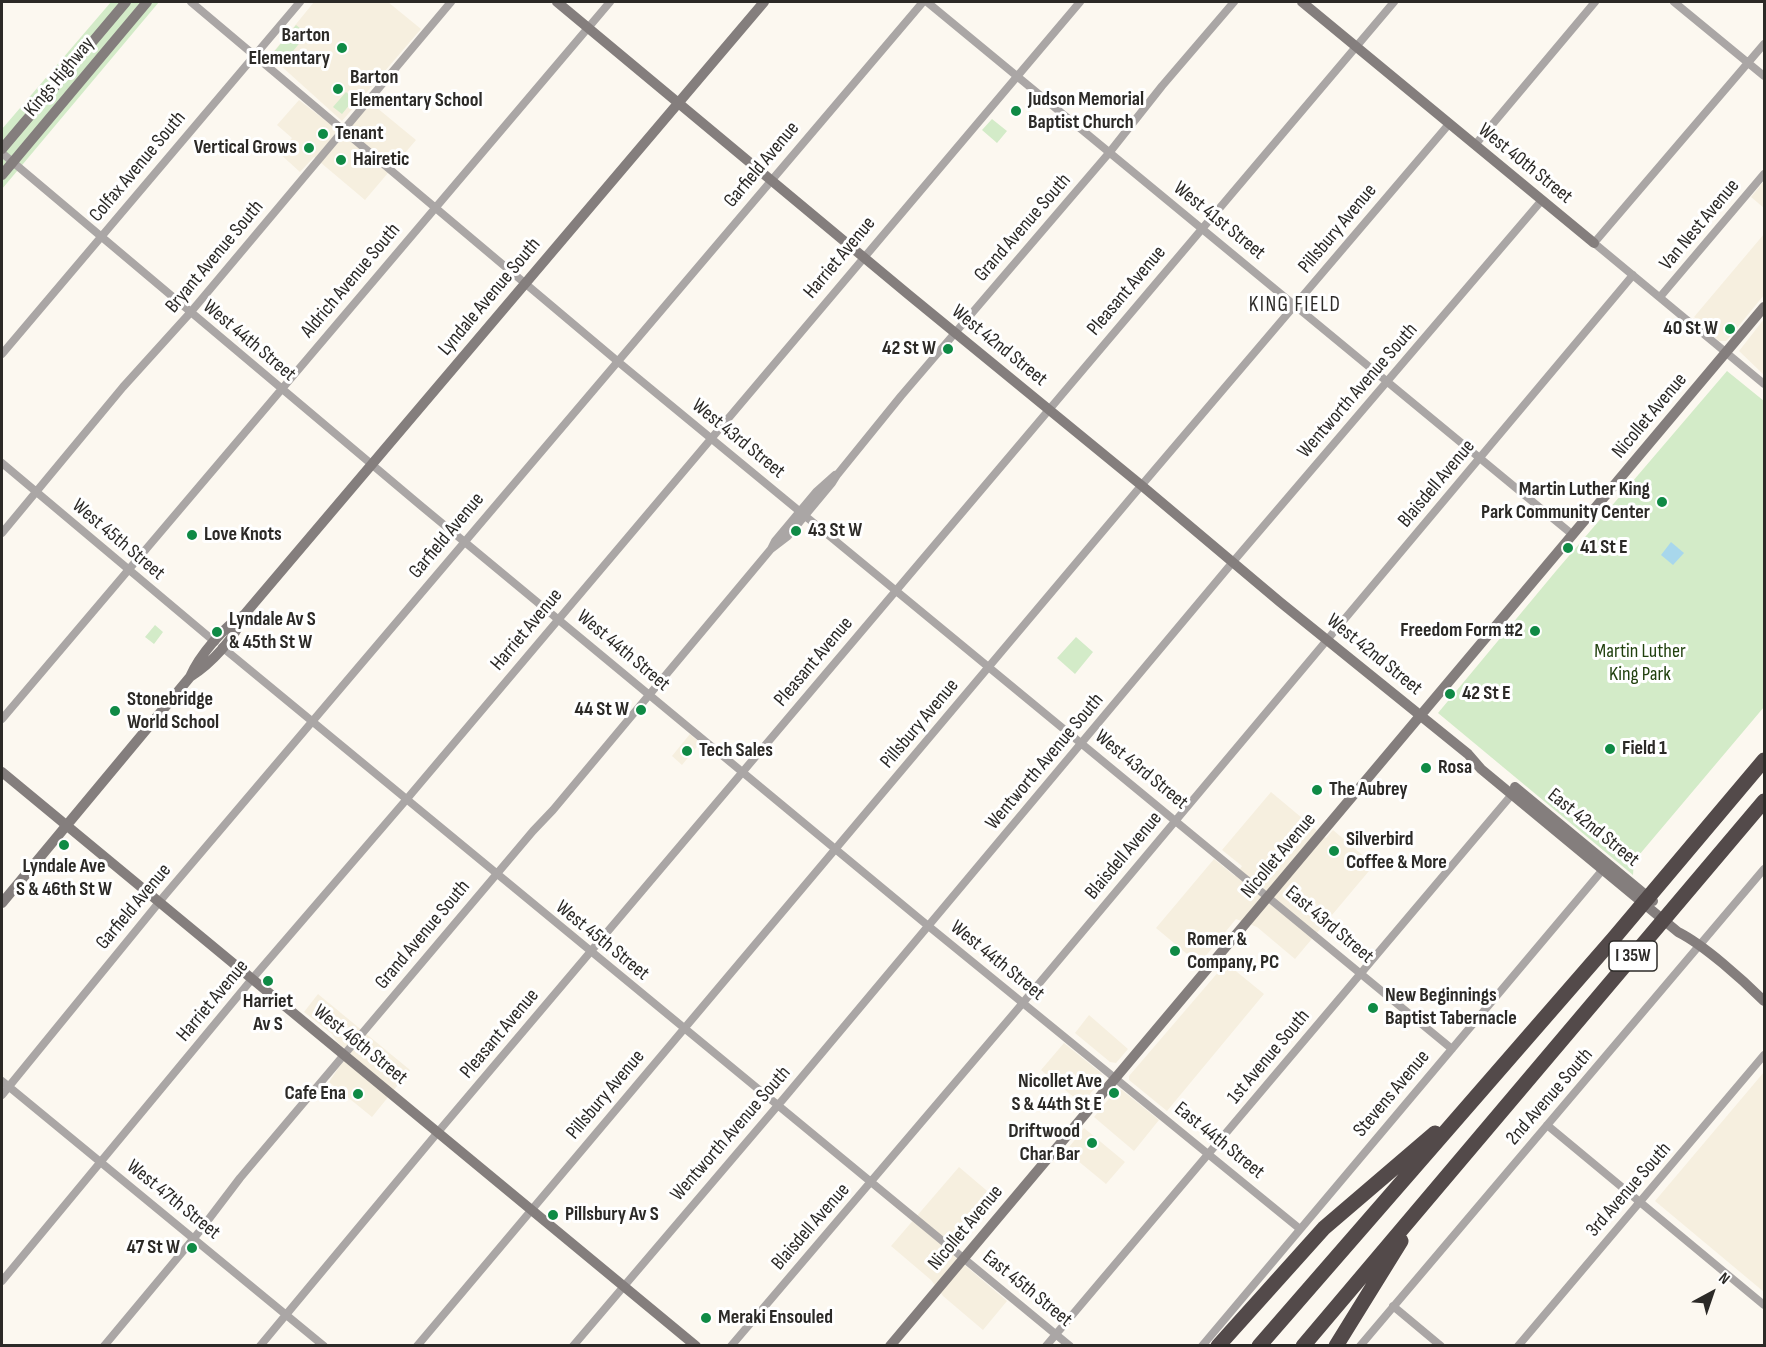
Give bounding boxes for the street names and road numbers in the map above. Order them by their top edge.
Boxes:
street label: Kings Highway [20,32,100,122]
street label: Colfax Avenue South [85,107,191,227]
street label: Garfield Avenue [719,117,805,213]
street label: West 40th Street [1473,119,1577,209]
street label: Grand Avenue South [970,169,1076,287]
street label: Van Nest Avenue [1655,175,1745,275]
street label: West 41st Street [1168,177,1270,265]
street label: Pillsbury Avenue [1294,179,1382,279]
street label: Bryant Avenue South [161,196,269,318]
street label: Harriet Avenue [799,212,881,304]
street label: Aldrich Avenue South [296,219,406,343]
street label: Lyndale Avenue South [434,233,546,361]
street label: Pleasant Avenue [1083,241,1171,341]
street label: West 44th Street [198,295,300,387]
street label: West 42nd Street [946,300,1052,392]
street label: Wentworth Avenue South [1293,319,1423,463]
street label: Nicollet Avenue [1607,369,1693,463]
street label: West 43rd Street [686,394,790,484]
street label: Blaisdell Avenue [1393,435,1481,533]
street label: Garfield Avenue [404,488,490,584]
street label: West 45th Street [67,494,169,586]
street label: Harriet Avenue [486,584,568,676]
street label: West 44th Street [572,605,674,697]
street label: West 42nd Street [1321,609,1427,701]
street label: Pleasant Avenue [770,612,858,712]
street label: Pillsbury Avenue [876,674,964,774]
street label: Wentworth Avenue South [981,689,1109,835]
street label: West 43rd Street [1089,725,1193,815]
street label: East 42nd Street [1542,784,1644,872]
street label: Blaisdell Avenue [1080,807,1168,905]
street label: Nicollet Avenue [1236,809,1322,903]
street label: Garfield Avenue [91,859,177,955]
street label: Grand Avenue South [370,876,476,994]
street label: East 43rd Street [1280,881,1378,969]
street label: West 45th Street [550,896,654,986]
street label: West 44th Street [945,916,1049,1006]
road number: I 35W [1609,941,1657,971]
street label: Harriet Avenue [172,955,254,1047]
street label: Pleasant Avenue [456,984,544,1084]
street label: West 46th Street [308,1000,412,1090]
street label: 1st Avenue South [1223,1005,1315,1109]
street label: 2nd Avenue South [1501,1044,1599,1150]
street label: Pillsbury Avenue [562,1045,650,1145]
street label: Stevens Avenue [1349,1046,1435,1142]
street label: Wentworth Avenue South [666,1062,796,1206]
street label: East 44th Street [1169,1097,1269,1185]
street label: 3rd Avenue South [1581,1138,1677,1242]
street label: West 47th Street [121,1155,225,1245]
street label: Blaisdell Avenue [767,1179,855,1275]
street label: Nicollet Avenue [923,1181,1009,1275]
street label: East 45th Street [977,1246,1077,1332]

